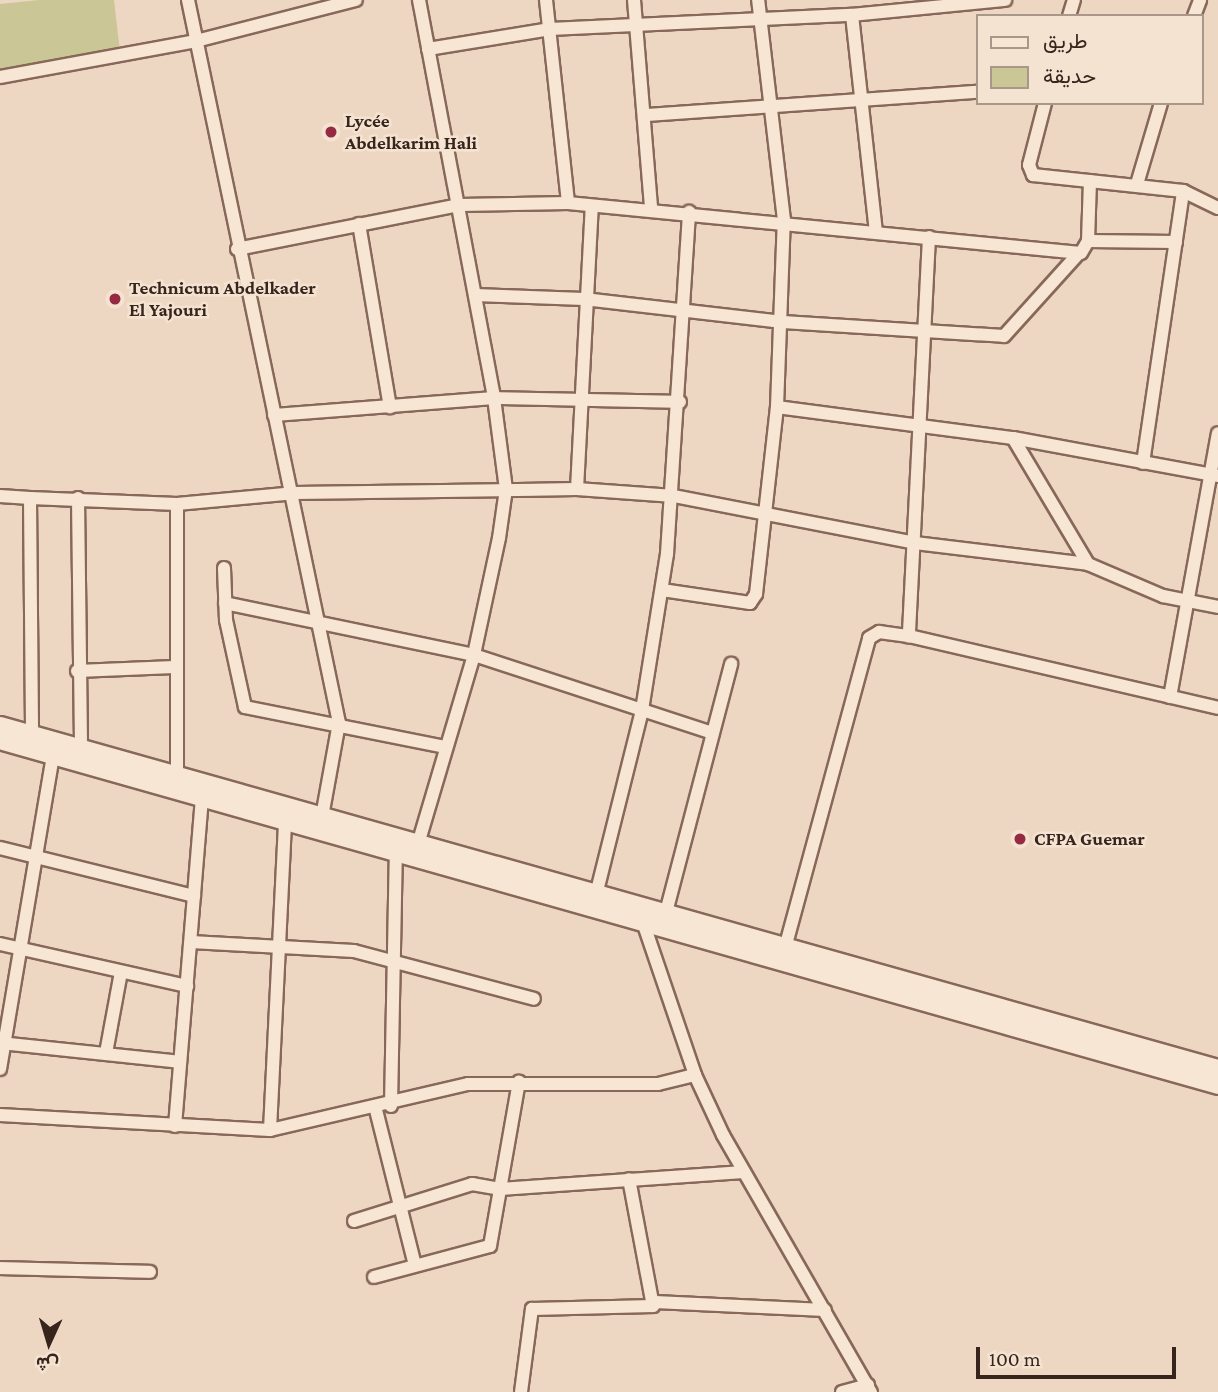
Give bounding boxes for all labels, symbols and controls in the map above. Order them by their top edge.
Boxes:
legend [976,14,1204,105]
text: طريق [1043,29,1088,53]
text: حديقة [1043,64,1096,88]
place label: Lycée Abdelkarim Hali [345,110,477,154]
marker: Lycée Abdelkarim Hali [323,124,339,140]
place label: Technicum Abdelkader El Yajouri [129,277,316,321]
marker: Technicum Abdelkader El Yajouri [107,291,123,307]
place label: CFPA Guemar [1034,828,1145,850]
marker: CFPA Guemar [1012,831,1028,847]
north arrow [14,1308,84,1378]
scale bar [980,1332,1180,1376]
text: 100 m [989,1347,1041,1371]
text: ش [35,1353,60,1376]

